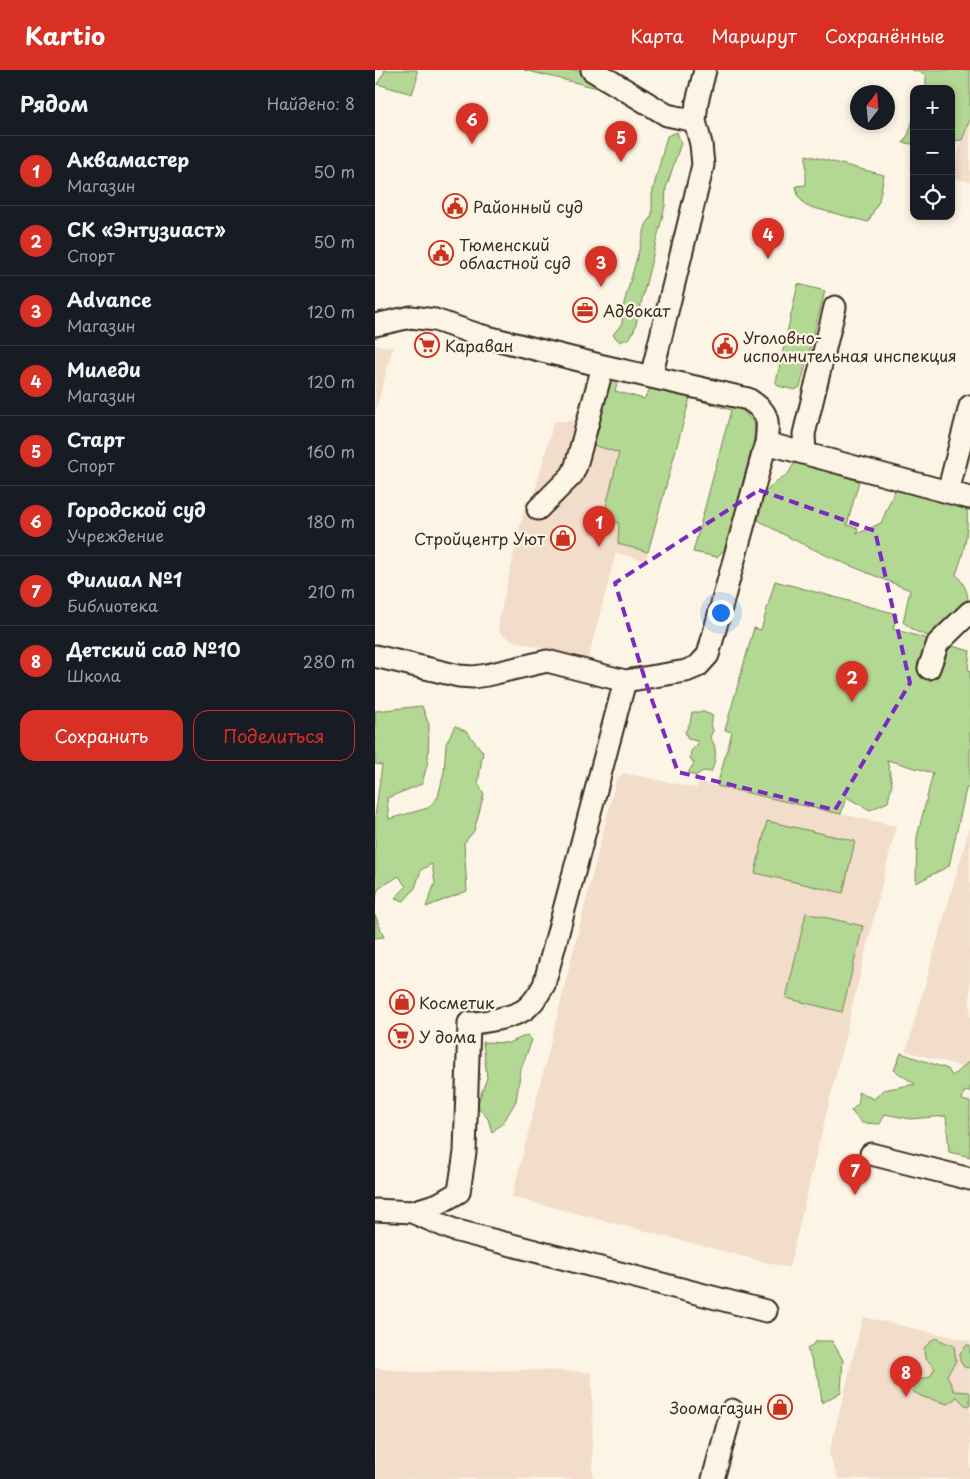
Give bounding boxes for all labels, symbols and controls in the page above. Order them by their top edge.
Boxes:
text: Kartio [25,17,105,53]
text: Карта [631,22,683,49]
text: Маршрут [711,22,797,49]
text: Сохранённые [825,22,945,49]
north arrow [850,85,895,130]
map controls [910,85,955,220]
button: + [910,85,955,130]
text: Рядом [20,87,88,119]
text: Найдено: 8 [267,91,355,115]
pin: 6 [456,103,488,144]
pin: 5 [605,121,637,162]
button: − [910,130,955,175]
text: Аквамастер [67,145,189,173]
text: 1 [32,159,40,183]
text: 50 m [314,159,355,183]
text: Магазин [67,173,136,197]
button: locate [910,175,955,220]
public building icon: Районный суд [442,193,468,219]
place label: Районный суд [473,194,583,218]
text: СК «Энтузиаст» [67,215,225,243]
pin: 4 [752,218,784,259]
text: 2 [30,229,42,253]
text: 50 m [314,229,355,253]
place label: Тюменский областной суд [459,232,571,274]
public building icon: Тюменский областной суд [428,240,454,266]
text: Спорт [67,243,115,267]
pin: 3 [585,246,617,287]
text: Advance [67,285,152,313]
office icon: Адвокат [572,297,598,323]
place label: Адвокат [603,298,671,322]
text: 3 [31,299,41,323]
text: 120 m [308,299,355,323]
text: Магазин [67,313,136,337]
place label: Уголовно- исполнительная инспекция [743,325,957,367]
supermarket icon: Караван [414,332,440,358]
place label: Караван [445,333,514,357]
public building icon: Уголовно- исполнительная инспекция [712,333,738,359]
text: Миледи [67,355,141,383]
text: 4 [31,369,41,393]
text: 120 m [308,369,355,393]
text: Магазин [67,383,136,407]
text: Старт [67,425,125,453]
text: 5 [31,439,41,463]
text: 160 m [307,439,355,463]
text: Спорт [67,453,115,477]
text: Городской суд [67,495,206,523]
pin: 1 [583,506,615,547]
text: 6 [30,509,42,533]
text: 180 m [307,509,355,533]
text: Учреждение [67,523,164,547]
shop icon: Стройцентр Уют [550,525,576,551]
place label: Стройцентр Уют [414,526,545,550]
text: Филиал №1 [67,565,182,593]
text: 7 [31,579,41,603]
text: 210 m [307,579,355,603]
text: Библиотека [67,593,158,617]
your location [708,600,734,626]
text: Детский сад №10 [67,635,241,663]
text: 8 [31,649,41,673]
text: 280 m [303,649,355,673]
pin: 2 [836,661,868,702]
text: Школа [67,663,121,687]
button: Сохранить [20,710,183,761]
button: Поделиться [193,710,355,761]
shop icon: Косметик [389,989,415,1015]
place label: Косметик [419,990,495,1014]
supermarket icon: У дома [388,1023,414,1049]
place label: У дома [419,1024,476,1048]
pin: 7 [839,1154,871,1195]
pin: 8 [890,1356,922,1397]
shop icon: Зоомагазин [767,1394,793,1420]
place label: Зоомагазин [669,1395,763,1419]

